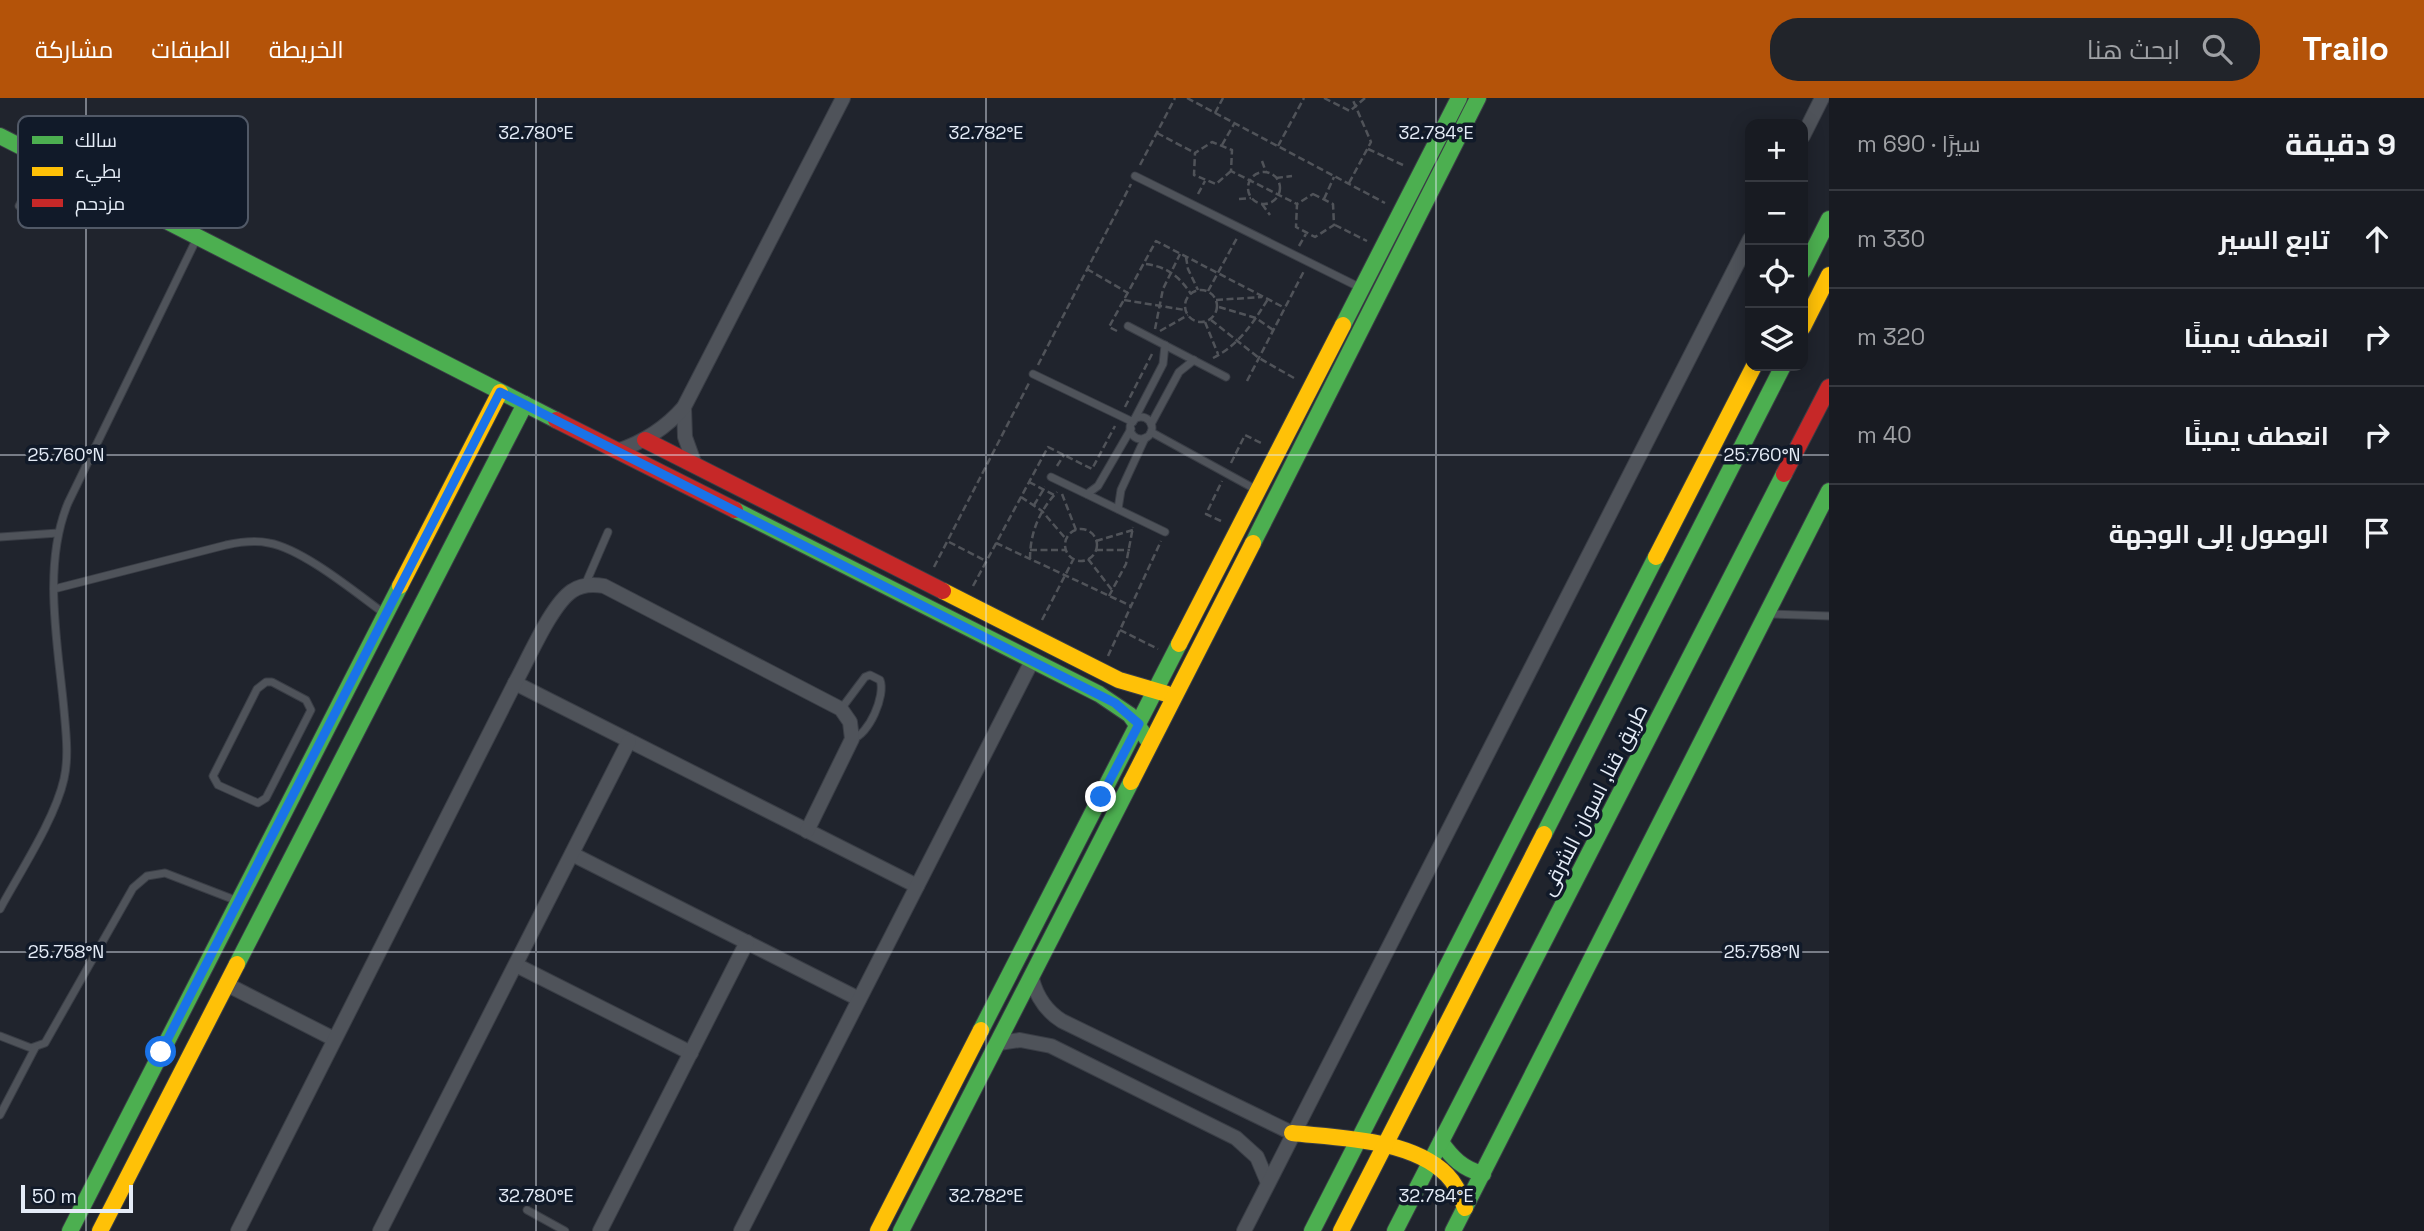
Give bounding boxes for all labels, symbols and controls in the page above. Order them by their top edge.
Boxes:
search box [1770,18,2260,81]
text: Trailo [2302,28,2389,70]
icon: search [2198,30,2236,68]
text: ابحث هنا [2087,33,2180,67]
text: مشاركة [35,34,113,65]
text: الطبقات [151,34,231,65]
text: الخريطة [269,34,344,65]
legend [18,116,248,228]
map controls [1745,119,1808,371]
button: + [1745,119,1808,182]
text: 32.780°E [498,121,574,144]
text: 32.782°E [949,121,1023,144]
text: 32.784°E [1398,121,1474,144]
text: 9 دقيقة [2285,125,2396,164]
text: سالك [75,128,117,153]
text: سيرًا · 690 m [1857,129,1981,159]
text: بطيء [75,159,121,186]
button: − [1745,182,1808,245]
text: مزدحم [75,191,125,217]
icon: ahead [2358,220,2396,258]
text: تابع السير [2219,223,2329,257]
text: 330 m [1857,224,1925,254]
button: locate [1745,245,1808,308]
button: layers [1745,308,1808,371]
icon: right [2358,318,2396,356]
text: انعطف يمينًا [2184,321,2329,355]
text: 320 m [1857,322,1925,352]
icon: right [2358,416,2396,454]
text: انعطف يمينًا [2184,419,2329,453]
text: 40 m [1857,420,1912,450]
text: 25.760°N [28,443,104,466]
text: 25.760°N [1724,443,1800,466]
icon: arrive [2358,514,2396,552]
text: الوصول إلى الوجهة [2109,517,2329,551]
street label: طريق قنا, اسوان الشرقى [1534,700,1654,900]
route end [1085,781,1116,812]
text: 25.758°N [28,940,104,963]
text: 25.758°N [1724,940,1800,963]
route start [145,1036,176,1067]
scale bar [21,1182,133,1214]
text: 50 m [32,1184,77,1209]
text: 32.780°E [498,1184,574,1207]
text: 32.782°E [949,1184,1023,1207]
text: 32.784°E [1398,1184,1474,1207]

